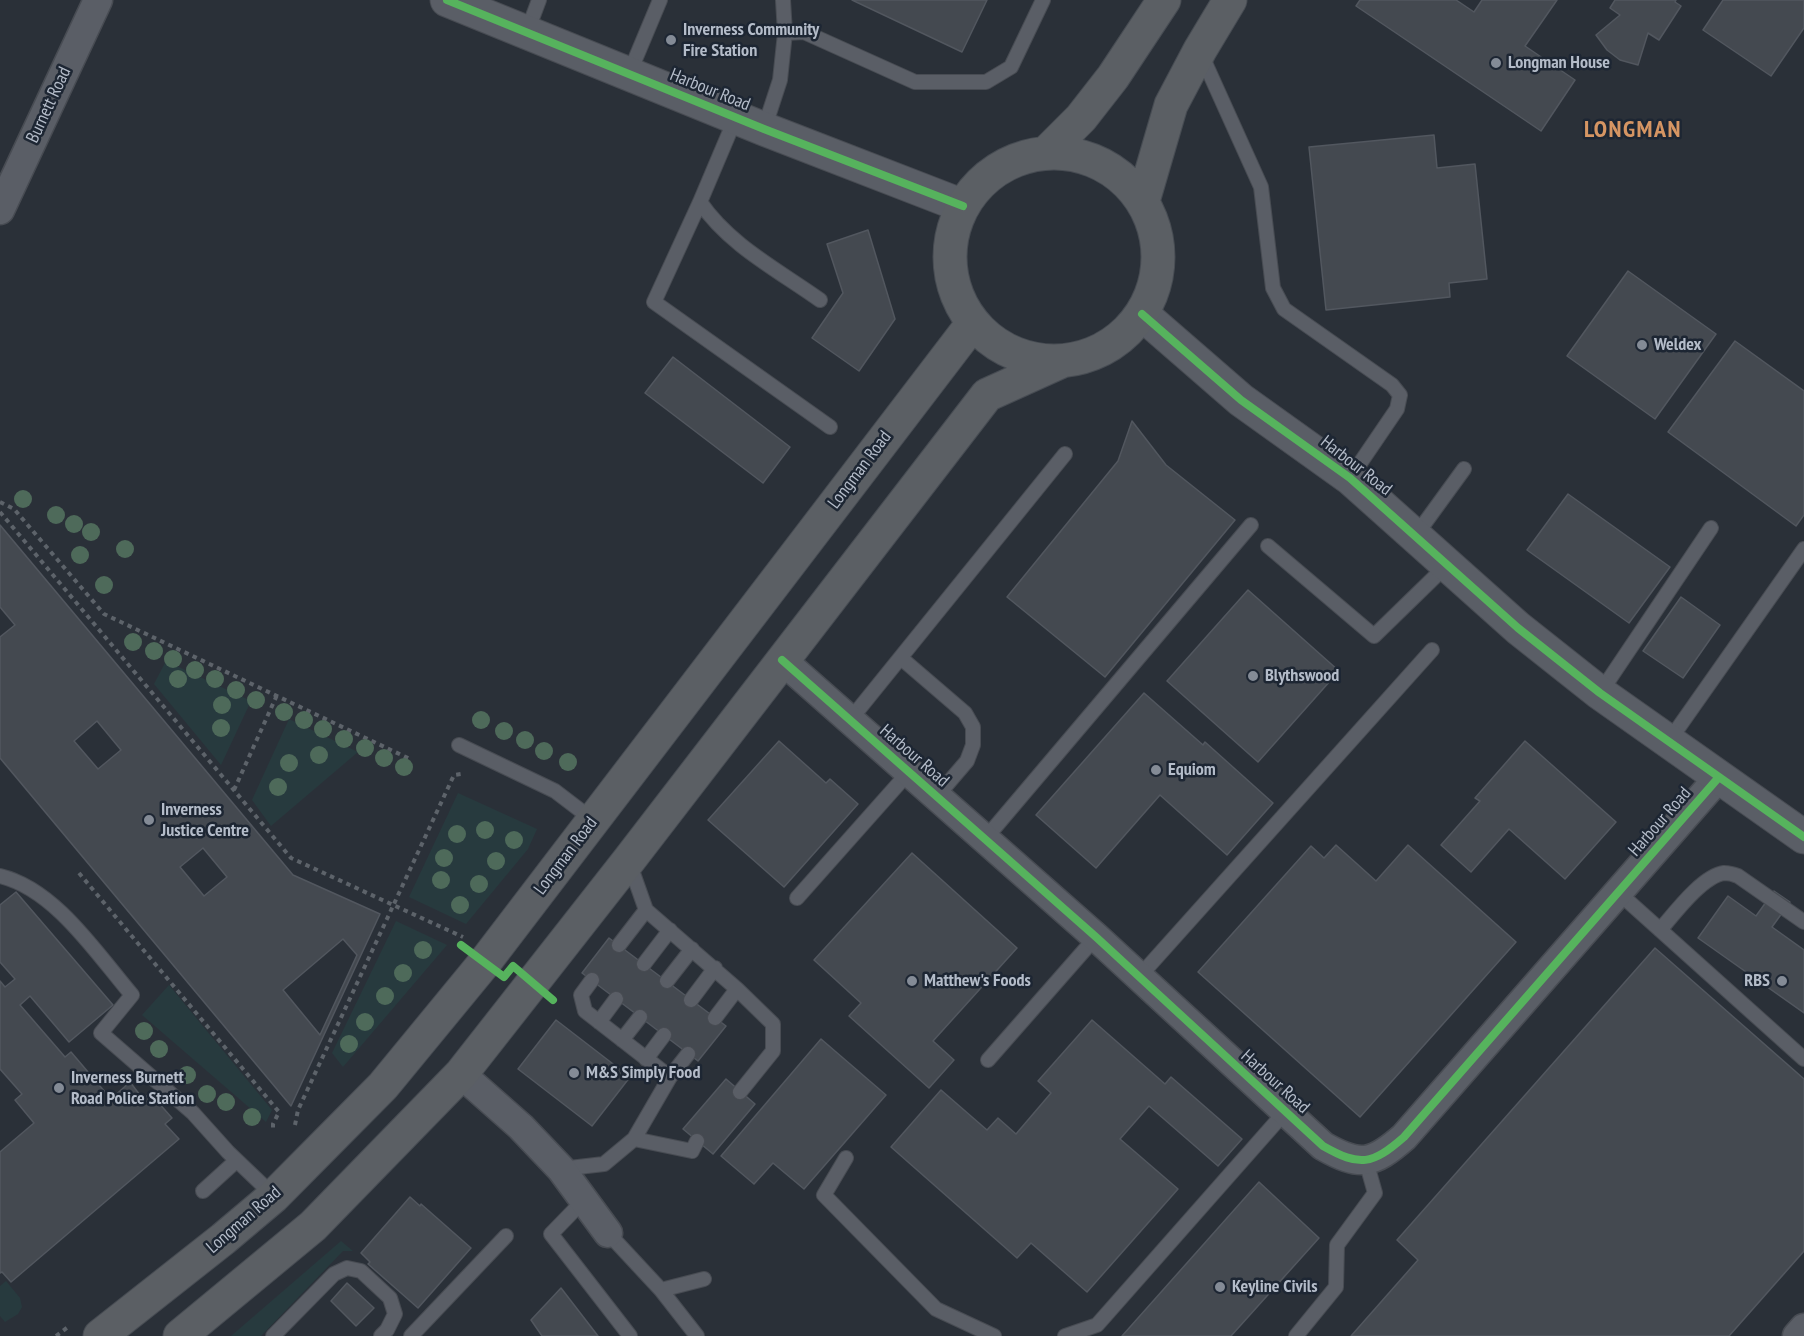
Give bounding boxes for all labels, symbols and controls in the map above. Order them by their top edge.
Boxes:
place label: Inverness Community Fire Station [683,19,819,62]
marker: Inverness Community Fire Station [664,33,678,47]
place label: Longman House [1508,52,1610,74]
marker: Longman House [1489,56,1503,70]
street label: Burnett Road [22,64,76,146]
street label: Harbour Road [667,64,753,116]
district label: LONGMAN [1584,116,1682,144]
place label: Weldex [1654,334,1702,356]
marker: Weldex [1635,338,1649,352]
street label: Longman Road [824,427,896,513]
street label: Harbour Road [1316,431,1396,501]
place label: Blythswood [1265,665,1339,687]
marker: Blythswood [1246,669,1260,683]
street label: Harbour Road [875,720,953,792]
place label: Equiom [1168,759,1216,781]
marker: Equiom [1149,763,1163,777]
street label: Harbour Road [1624,783,1696,861]
place label: Inverness Justice Centre [161,799,249,842]
marker: Inverness Justice Centre [142,813,156,827]
street label: Longman Road [530,813,602,899]
place label: Matthew's Foods [924,970,1031,992]
place label: RBS [1744,970,1770,992]
marker: Matthew's Foods [905,974,919,988]
marker: RBS [1775,974,1789,988]
street label: Harbour Road [1236,1046,1314,1118]
place label: M&S Simply Food [586,1062,700,1084]
marker: M&S Simply Food [567,1066,581,1080]
place label: Inverness Burnett Road Police Station [71,1067,194,1110]
marker: Inverness Burnett Road Police Station [52,1081,66,1095]
street label: Longman Road [202,1182,286,1258]
place label: Keyline Civils [1232,1276,1317,1298]
marker: Keyline Civils [1213,1280,1227,1294]

